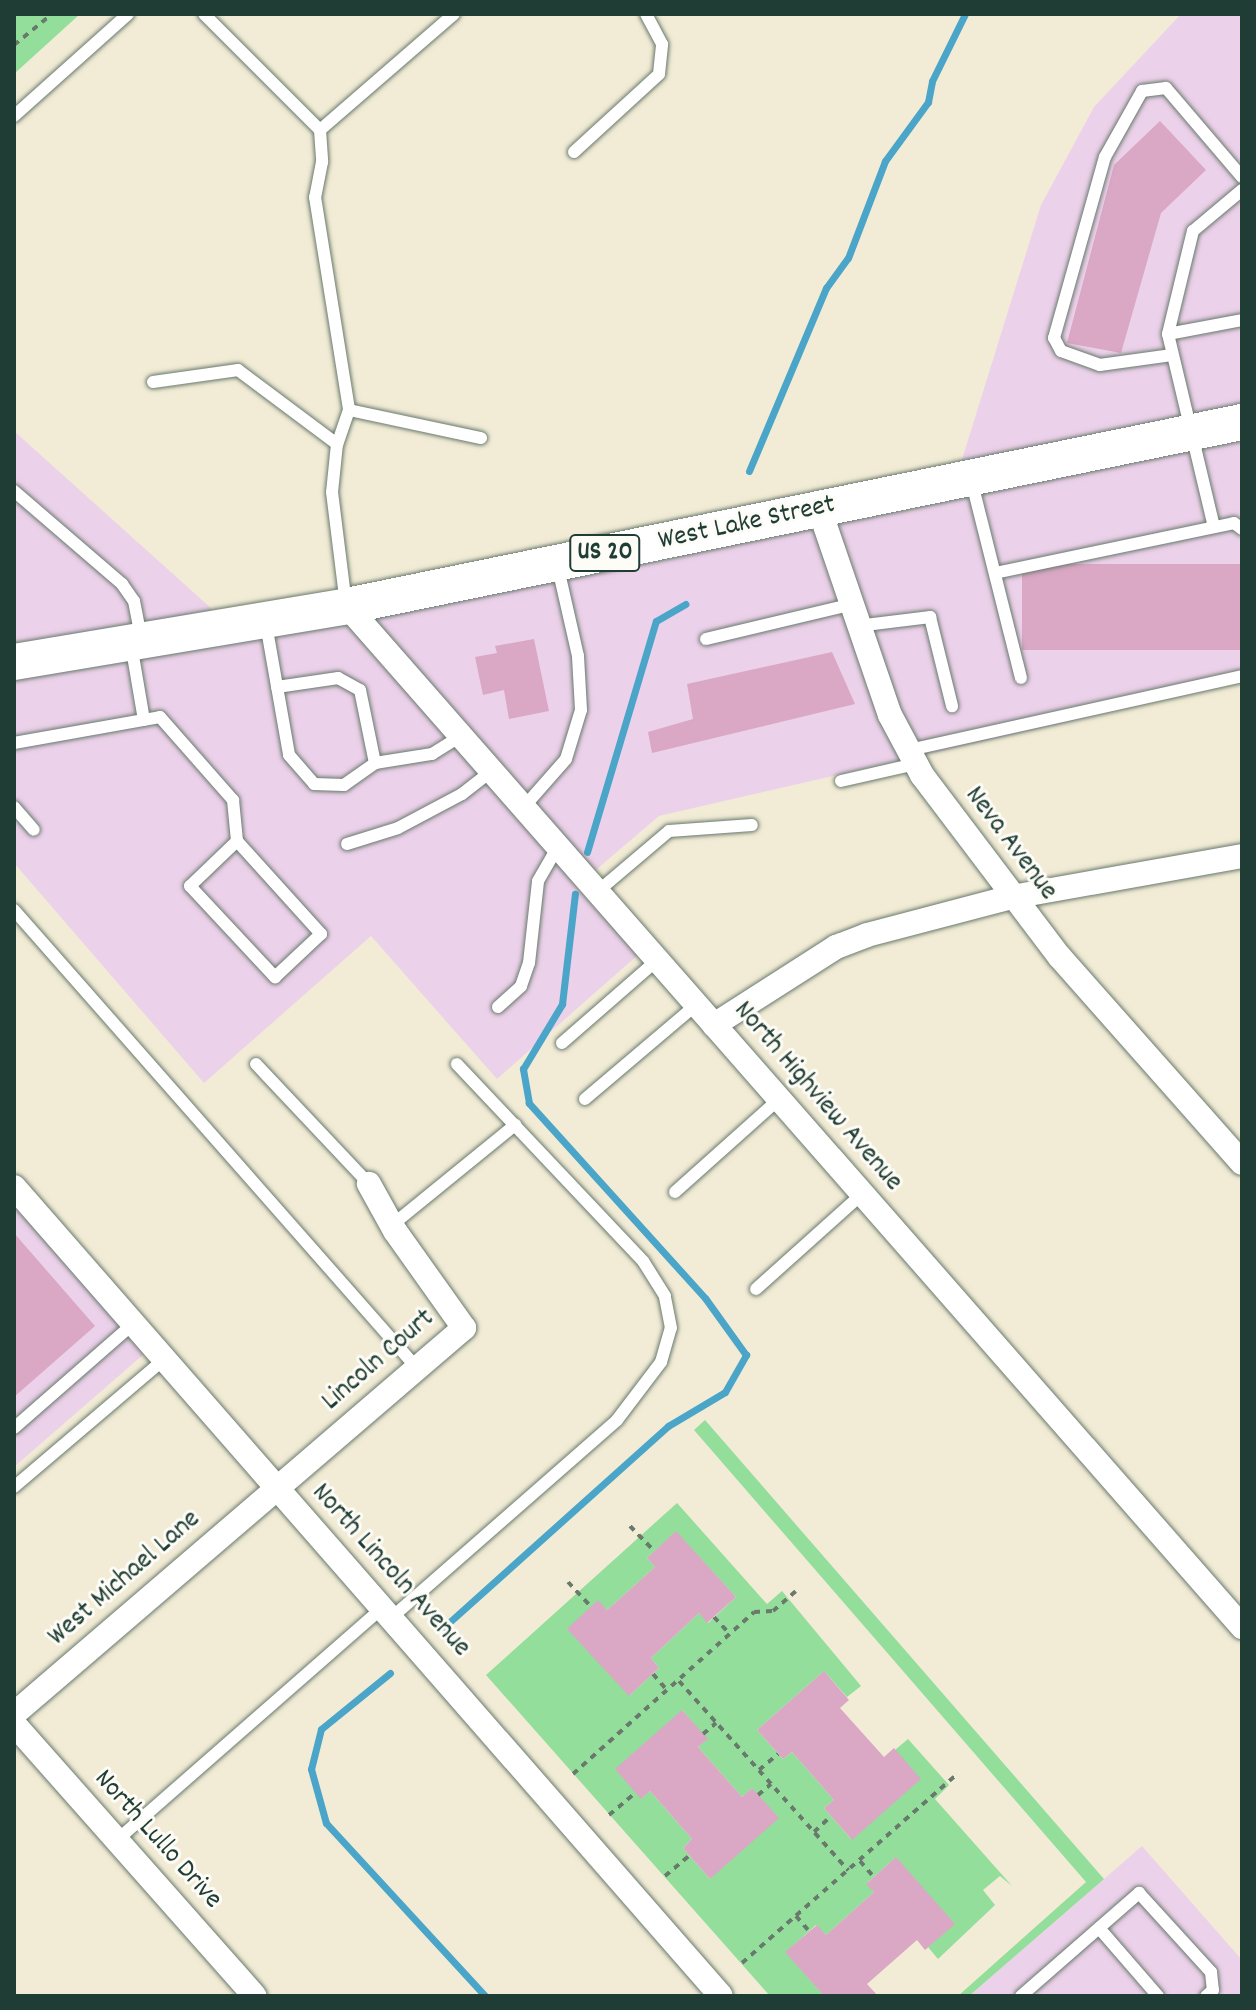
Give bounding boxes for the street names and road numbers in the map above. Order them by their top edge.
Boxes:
street label: West Lake Street [656,489,838,559]
road number: US 20 [569,531,641,575]
street label: Neva Avenue [956,780,1064,908]
street label: North Highview Avenue [725,995,909,1199]
street label: Lincoln Court [316,1303,442,1419]
street label: North Lincoln Avenue [303,1477,477,1665]
street label: West Michael Lane [42,1504,208,1654]
street label: North Lullo Drive [86,1763,228,1917]

